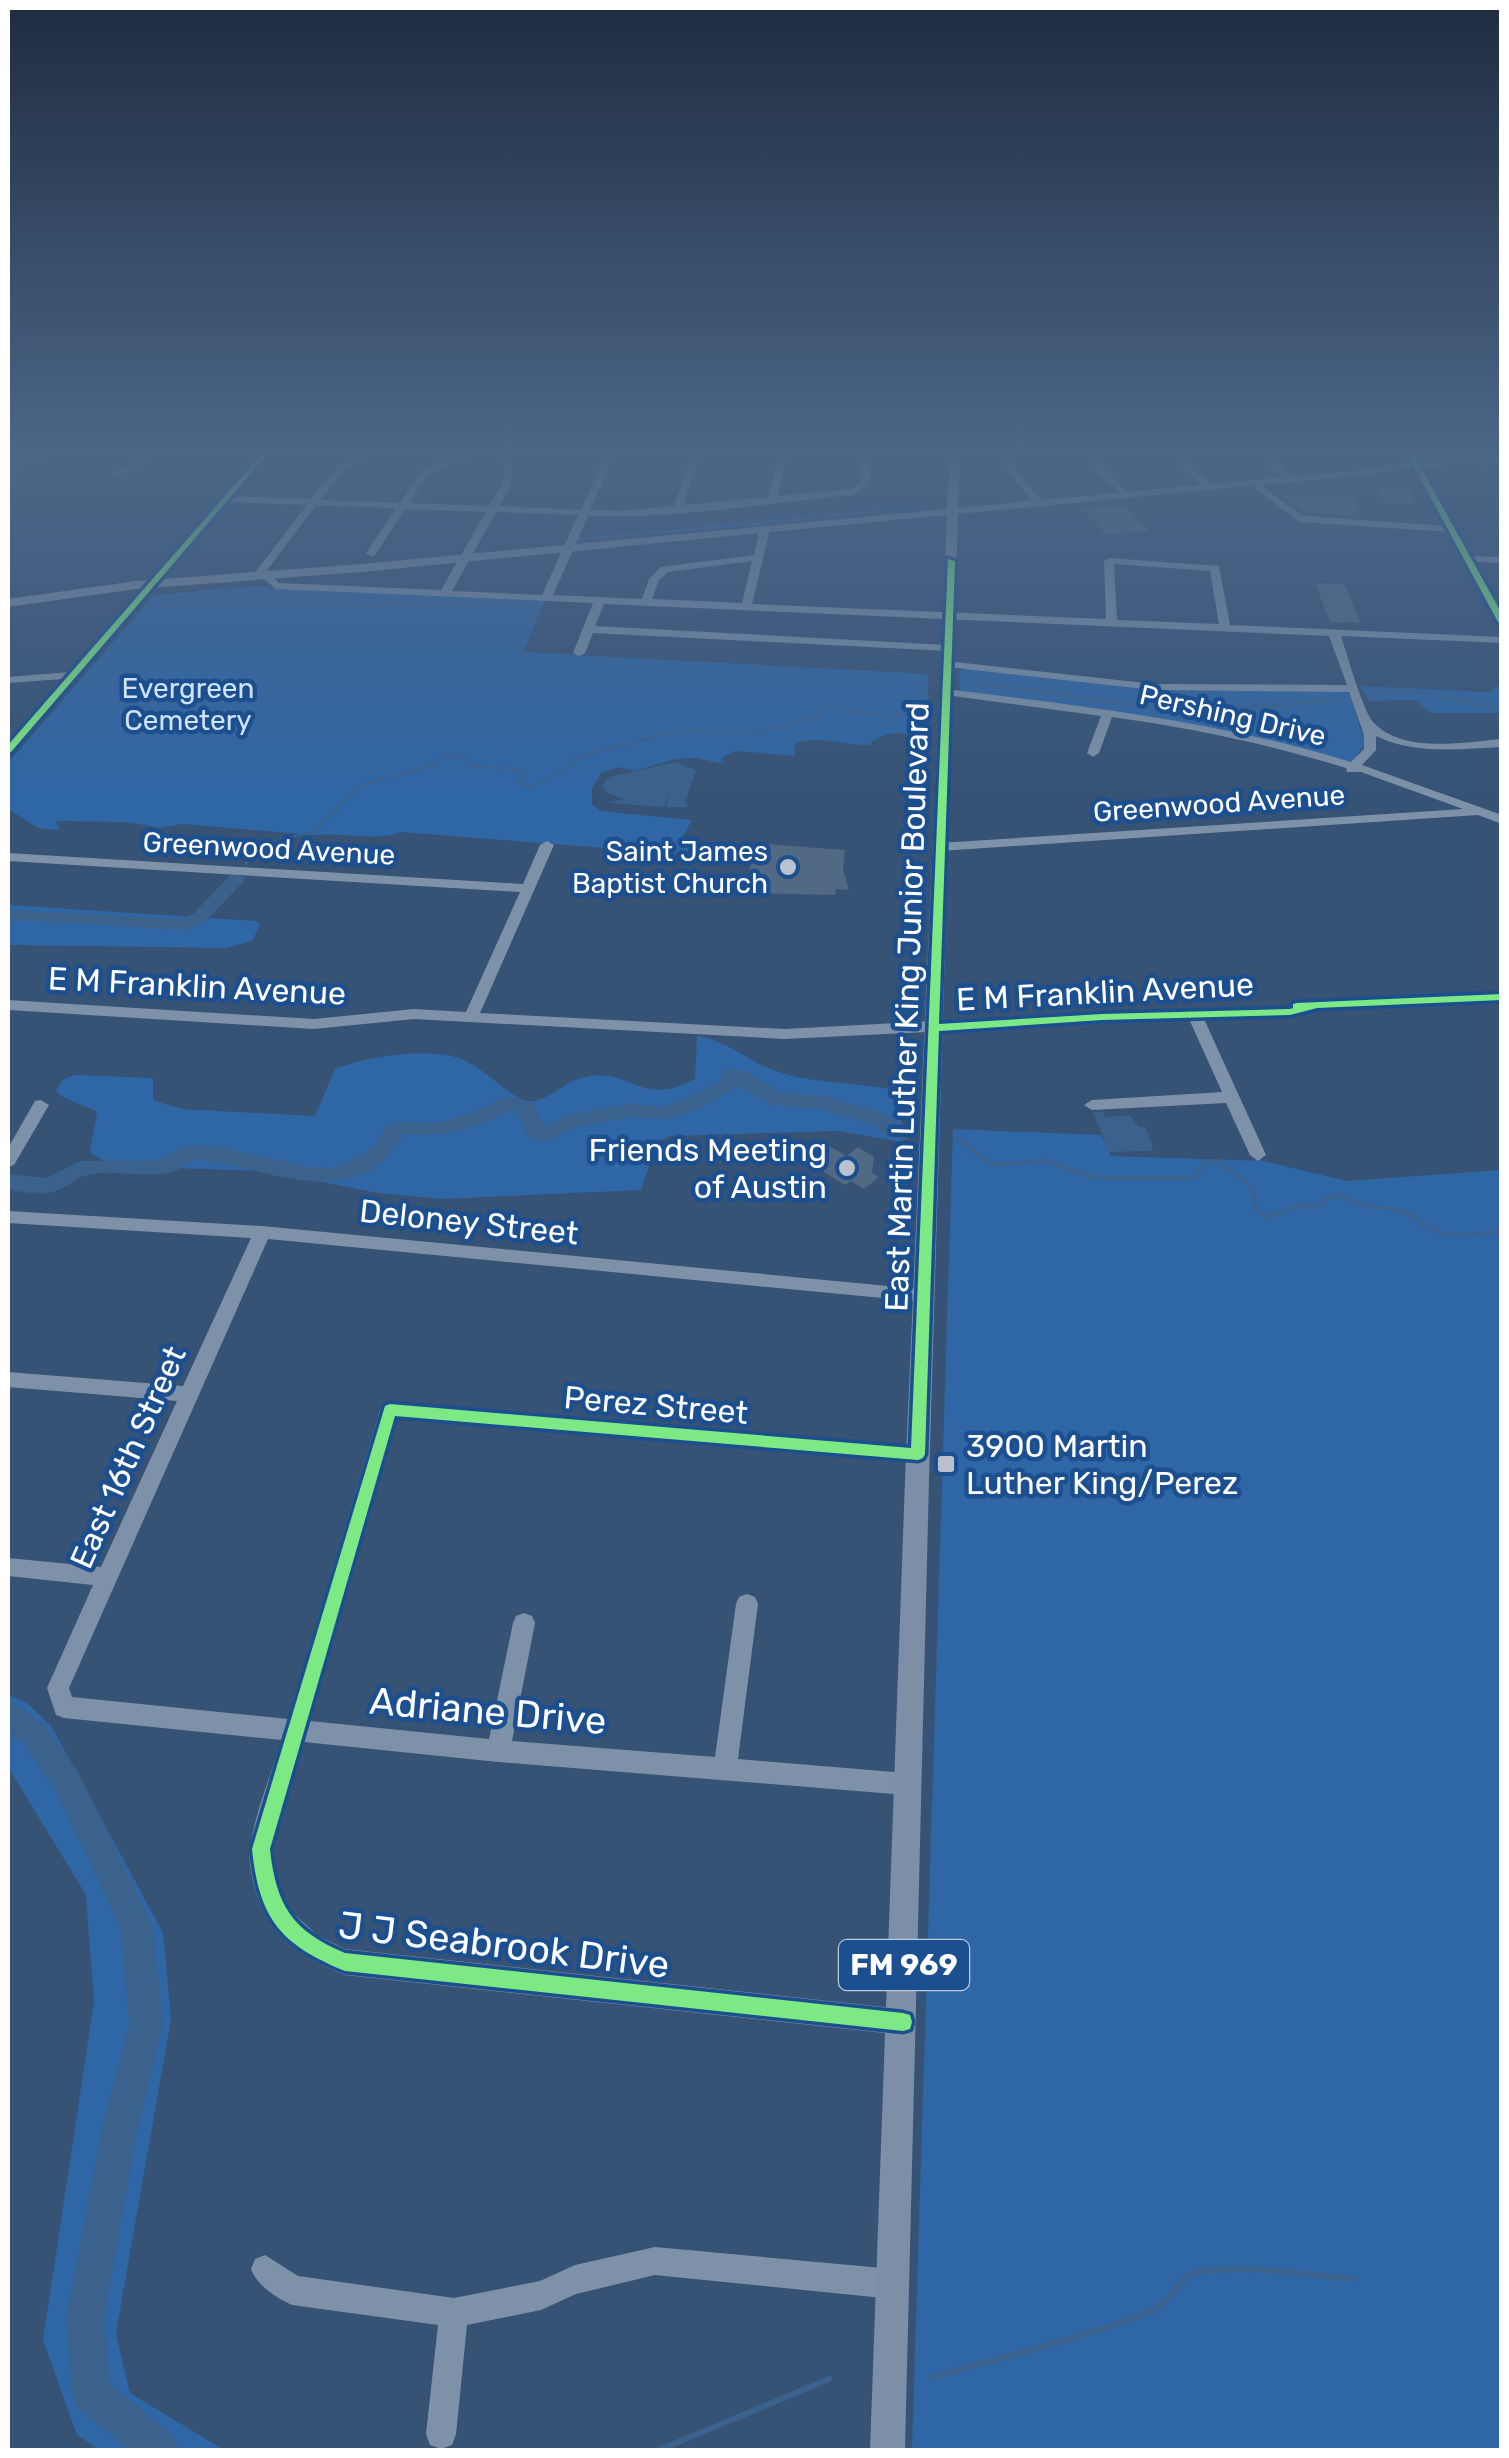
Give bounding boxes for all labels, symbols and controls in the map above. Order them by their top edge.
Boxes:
park label: Evergreen Cemetery [122,672,255,737]
street label: Pershing Drive [1137,678,1329,753]
street label: East Martin Luther King Junior Boulevard [877,702,937,1312]
street label: Greenwood Avenue [1092,778,1346,829]
street label: Greenwood Avenue [142,825,396,872]
place label: Saint James Baptist Church [572,835,768,900]
marker: Saint James Baptist Church [777,856,799,878]
street label: E M Franklin Avenue [47,959,347,1013]
street label: E M Franklin Avenue [955,965,1255,1019]
place label: Friends Meeting of Austin [588,1131,827,1206]
marker: Friends Meeting of Austin [836,1157,858,1179]
street label: Deloney Street [358,1192,580,1252]
street label: East 16th Street [62,1340,194,1574]
street label: Perez Street [562,1378,750,1432]
place label: 3900 Martin Luther King/Perez [966,1427,1238,1502]
marker: 3900 Martin Luther King/Perez [935,1453,957,1475]
street label: Adriane Drive [368,1678,608,1744]
street label: J J Seabrook Drive [336,1902,672,1988]
road number: FM 969 [839,1940,969,1990]

